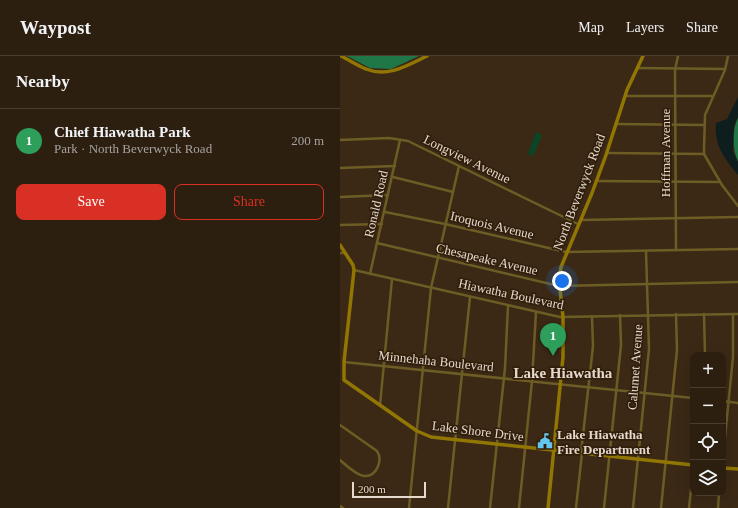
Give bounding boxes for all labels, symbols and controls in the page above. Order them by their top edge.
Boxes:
text: Waypost [20,17,91,38]
text: Map [578,20,604,35]
text: Layers [626,20,664,35]
text: Share [686,20,718,35]
text: Nearby [16,72,70,91]
street label: Hoffman Avenue [658,108,673,197]
text: Chief Hiawatha Park [54,124,191,140]
street label: Longview Avenue [421,131,513,187]
street label: North Beverwyck Road [550,131,608,252]
text: 1 [26,133,32,148]
text: 200 m [291,133,324,148]
text: Park · North Beverwyck Road [54,141,212,156]
street label: Ronald Road [361,169,391,239]
button: Save [16,184,166,220]
button: Share [174,184,324,220]
street label: Iroquois Avenue [449,208,535,242]
street label: Chesapeake Avenue [435,240,540,278]
your location [552,271,572,291]
street label: Hiawatha Boulevard [457,276,565,313]
pin: 1 [540,323,566,356]
street label: Calumet Avenue [625,323,645,410]
street label: Minnehaha Boulevard [378,347,495,375]
map controls [690,352,726,496]
button: + [690,352,726,388]
district label: Lake Hiawatha [514,365,613,381]
button: − [690,388,726,424]
street label: Lake Shore Drive [431,418,525,444]
button: locate [690,424,726,460]
place label: Lake Hiawatha Fire Department [557,427,651,457]
public building icon: Lake Hiawatha Fire Department [536,432,554,450]
button: layers [690,460,726,496]
scale bar [352,480,426,499]
text: 200 m [358,483,386,495]

